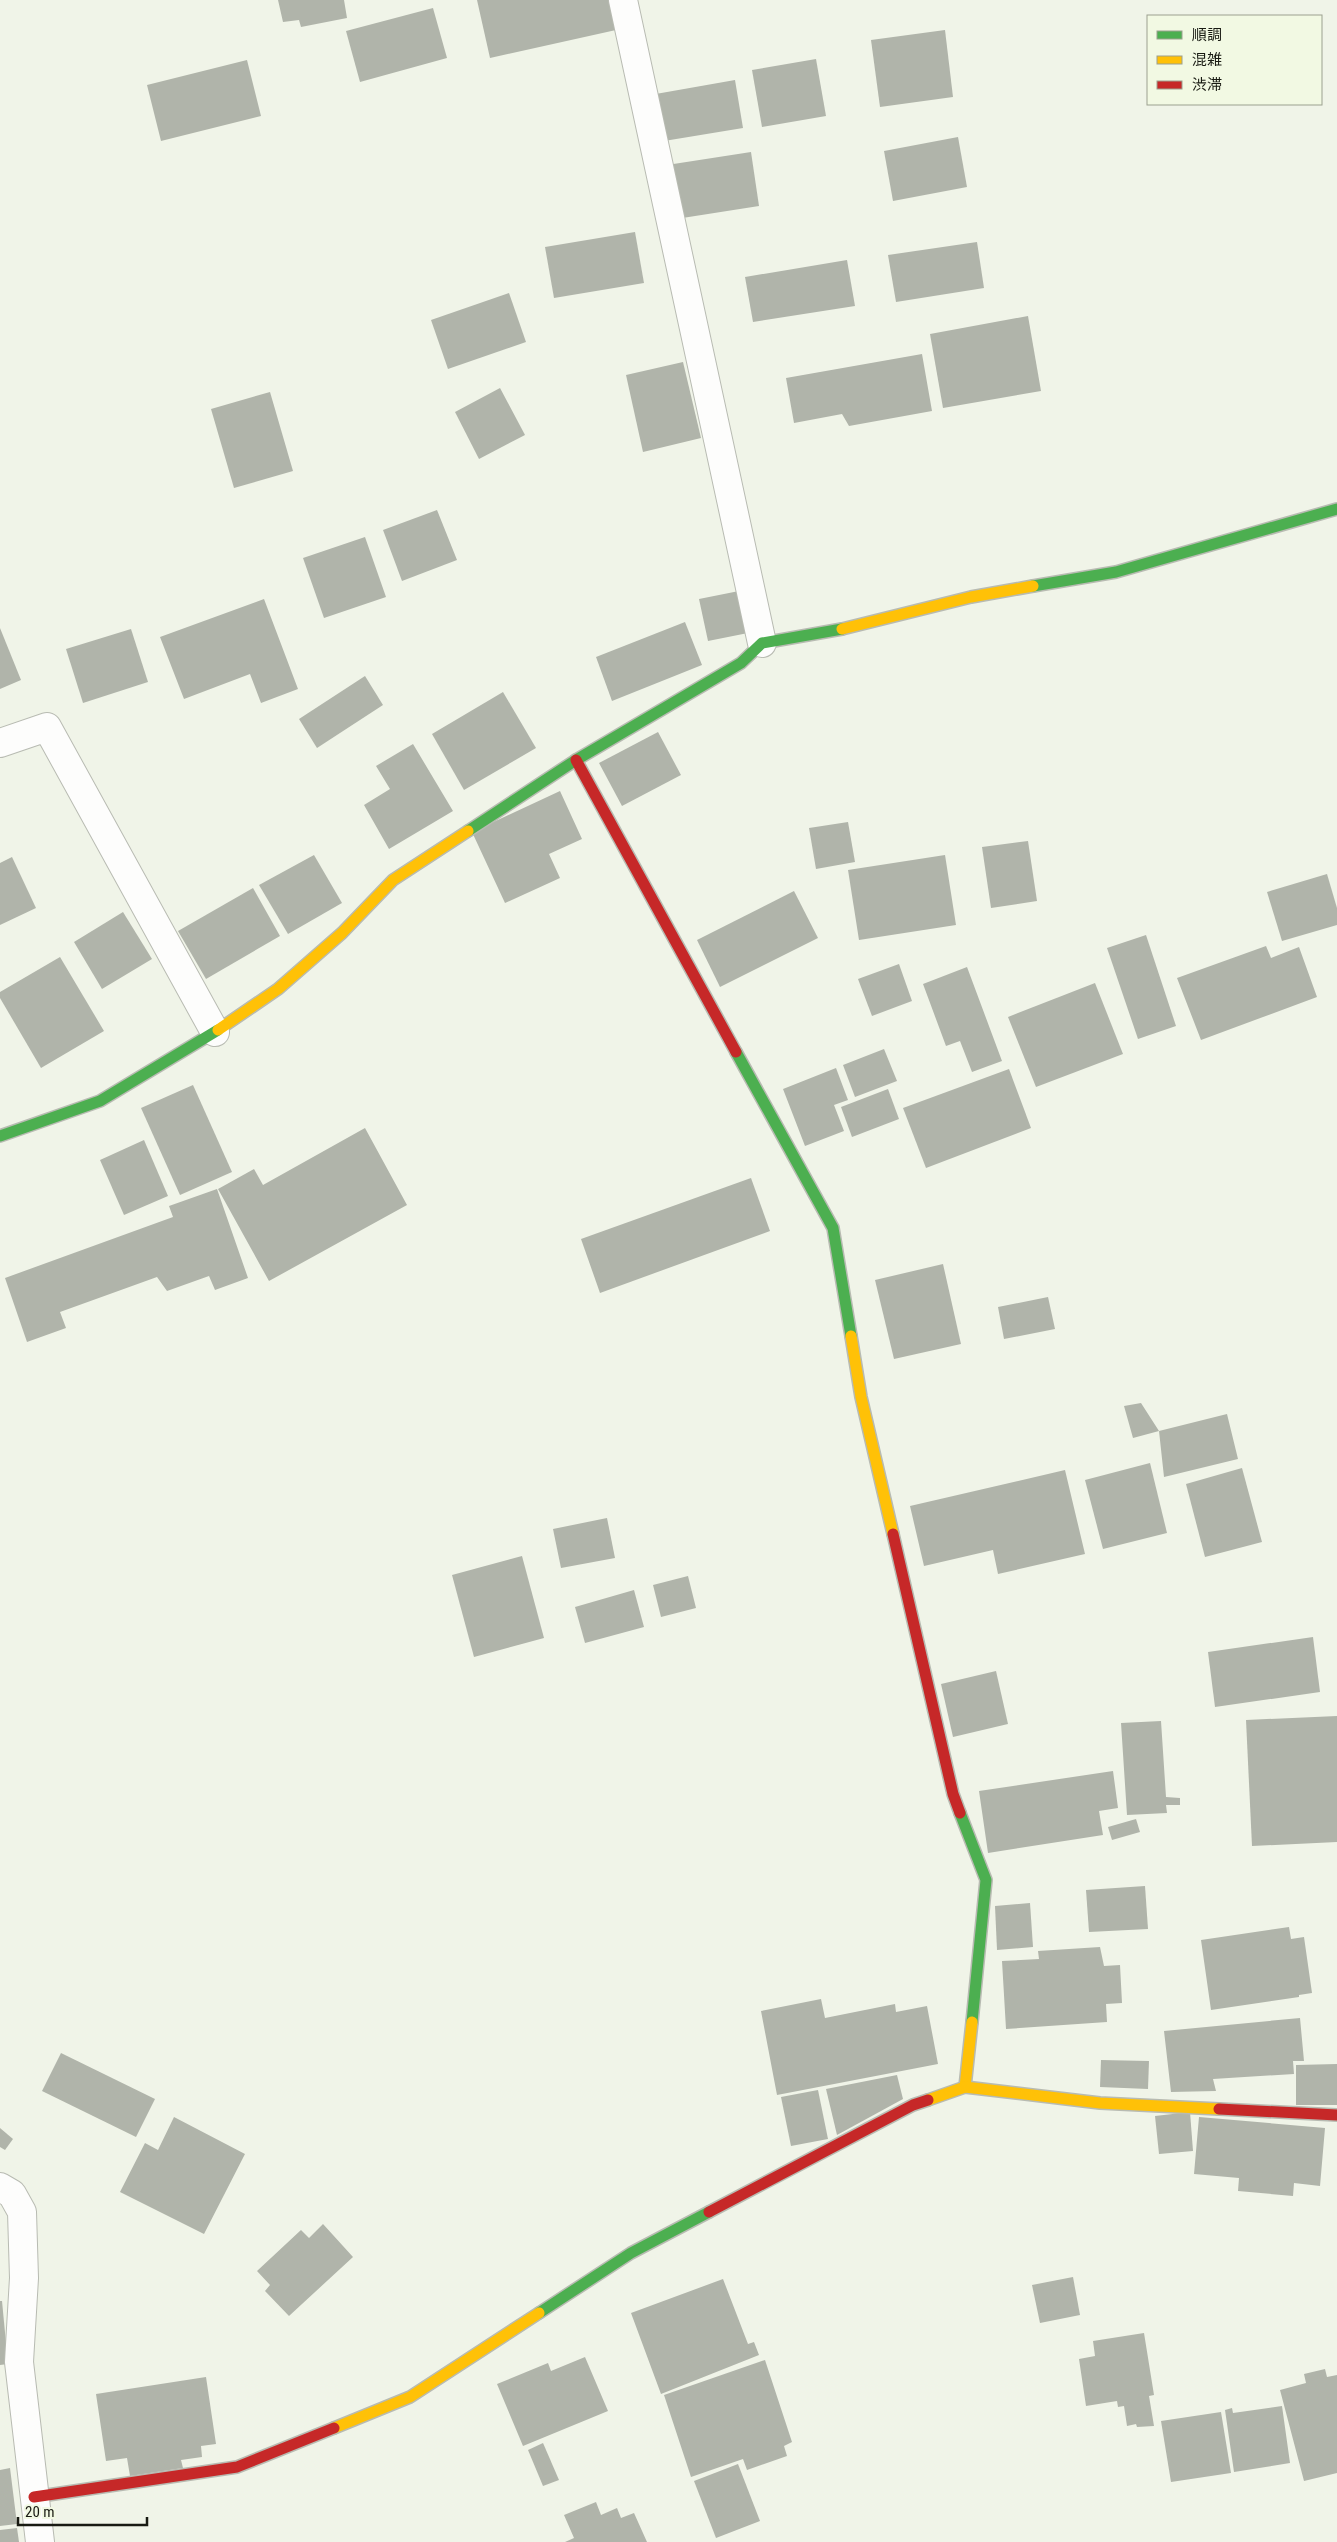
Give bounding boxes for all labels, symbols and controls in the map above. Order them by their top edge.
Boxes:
legend [1147,15,1322,105]
text: 順調 [1192,26,1222,44]
text: 混雑 [1192,51,1222,69]
text: 渋滞 [1192,76,1222,94]
scale bar [18,2494,146,2526]
text: 20 m [25,2503,55,2521]

